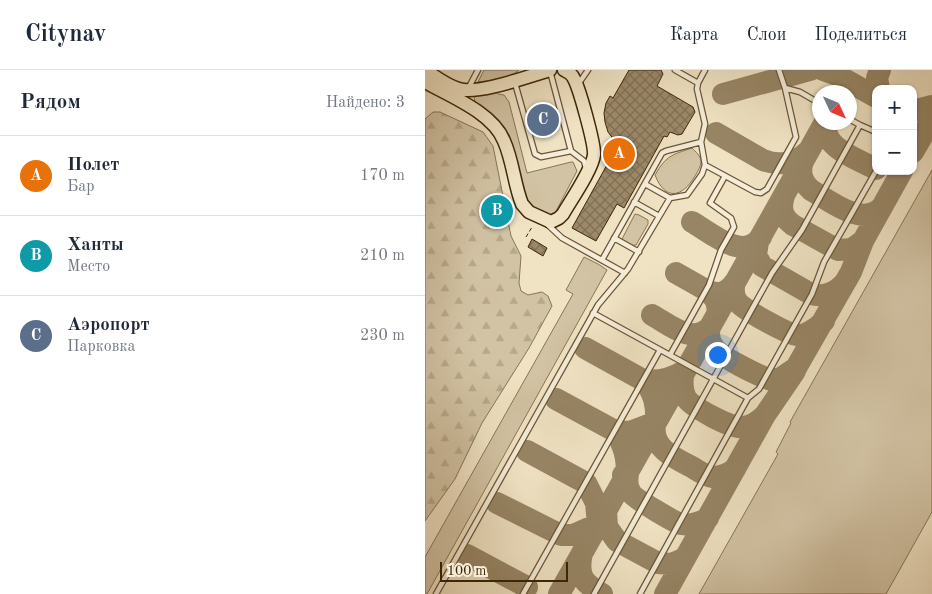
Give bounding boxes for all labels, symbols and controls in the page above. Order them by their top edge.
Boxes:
text: Citynav [25,23,106,47]
text: Карта [670,26,719,44]
text: Слои [747,26,786,44]
text: Поделиться [814,26,907,44]
north arrow [812,85,857,130]
map controls [872,85,917,175]
button: + [872,85,917,130]
text: Рядом [20,92,81,113]
text: Найдено: 3 [326,95,405,111]
pin: C [527,101,559,139]
button: − [872,130,917,175]
pin: A [603,135,635,173]
text: Полет [67,156,120,175]
text: A [30,168,42,184]
text: 170 m [360,168,405,184]
text: Бар [67,179,95,195]
pin: B [481,192,513,230]
text: Ханты [67,236,124,255]
text: B [30,248,42,264]
text: 210 m [360,248,405,264]
text: Место [67,259,110,275]
text: Аэропорт [67,316,150,335]
text: C [31,328,41,344]
text: 230 m [360,328,405,344]
text: Парковка [67,339,135,355]
your location [705,342,731,368]
scale bar [440,559,567,582]
text: 100 m [447,564,486,578]

